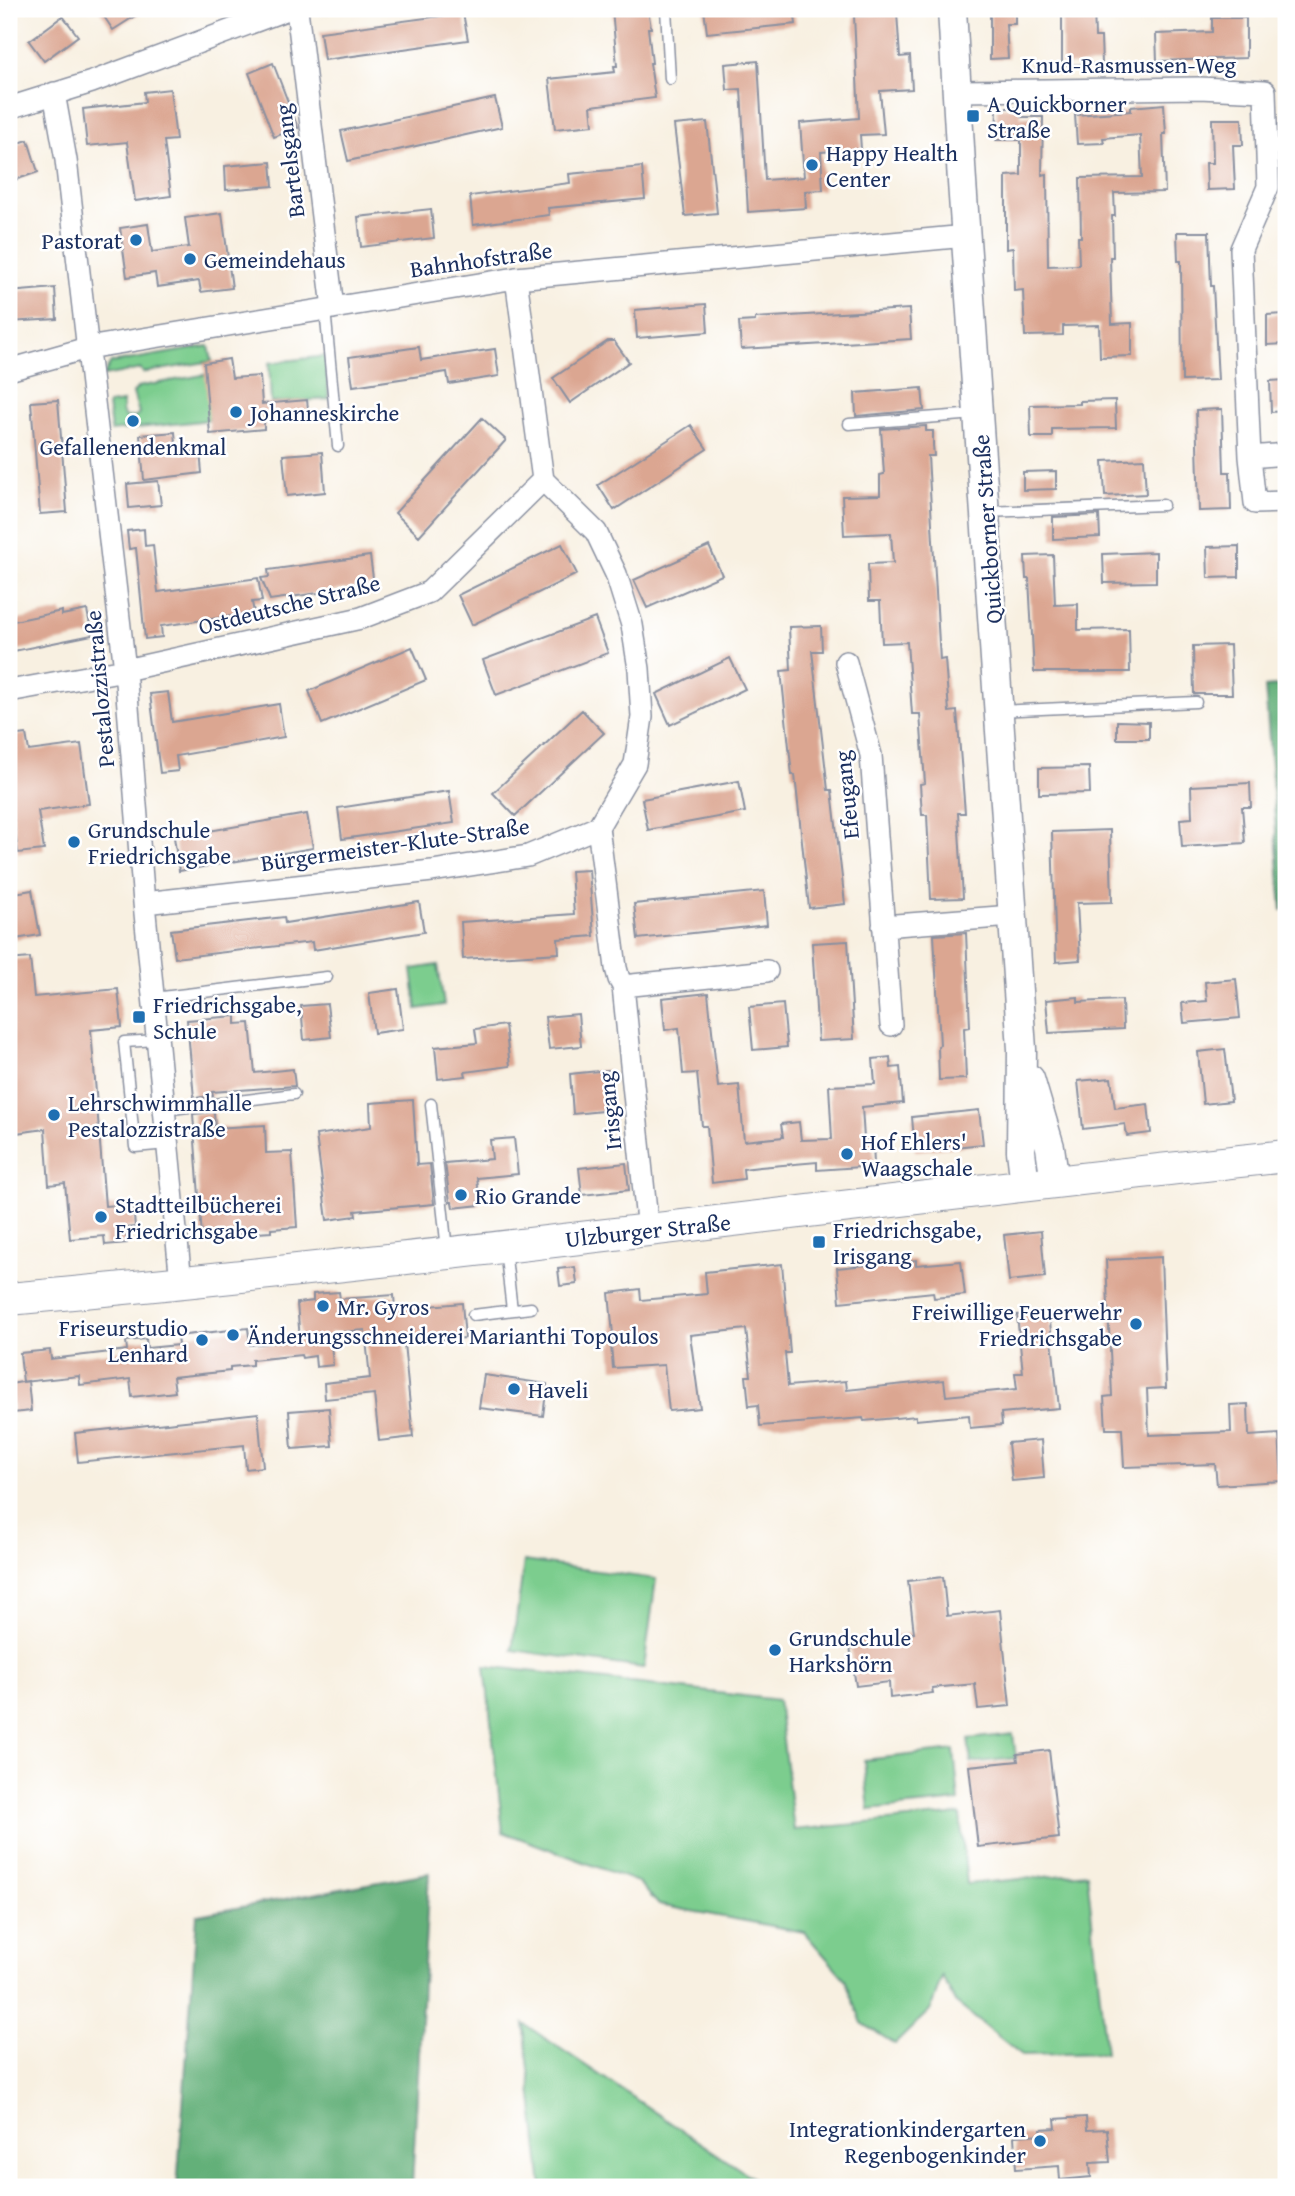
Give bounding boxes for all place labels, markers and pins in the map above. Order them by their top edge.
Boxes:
place label: A Quickborner Straße [987,87,1127,146]
marker: A Quickborner Straße [965,108,981,124]
place label: Happy Health Center [826,136,958,195]
marker: Happy Health Center [804,157,820,173]
place label: Pastorat [42,224,122,257]
marker: Pastorat [128,232,144,248]
place label: Gemeindehaus [204,243,346,276]
marker: Gemeindehaus [182,251,198,267]
place label: Johanneskirche [247,396,399,429]
marker: Johanneskirche [228,404,244,420]
marker: Gefallenendenkmal [125,413,141,429]
place label: Gefallenendenkmal [40,430,226,463]
place label: Grundschule Friedrichsgabe [88,813,231,872]
marker: Grundschule Friedrichsgabe [66,834,82,850]
place label: Friedrichsgabe, Schule [153,988,302,1047]
marker: Friedrichsgabe, Schule [131,1009,147,1025]
place label: Lehrschwimmhalle Pestalozzistraße [68,1086,252,1145]
marker: Lehrschwimmhalle Pestalozzistraße [46,1107,62,1123]
place label: Hof Ehlers' Waagschale [861,1125,973,1184]
marker: Hof Ehlers' Waagschale [839,1146,855,1162]
place label: Rio Grande [475,1179,581,1212]
marker: Rio Grande [453,1187,469,1203]
place label: Stadtteilbücherei Friedrichsgabe [115,1188,282,1247]
marker: Stadtteilbücherei Friedrichsgabe [93,1209,109,1225]
place label: Friedrichsgabe, Irisgang [833,1213,982,1272]
marker: Friedrichsgabe, Irisgang [811,1234,827,1250]
place label: Mr. Gyros [337,1290,429,1323]
place label: Freiwillige Feuerwehr Friedrichsgabe [912,1295,1123,1354]
marker: Mr. Gyros [315,1298,331,1314]
place label: Friseurstudio Lenhard [59,1311,189,1370]
marker: Freiwillige Feuerwehr Friedrichsgabe [1128,1316,1144,1332]
place label: Änderungsschneiderei Marianthi Topoulos [247,1319,659,1352]
marker: Änderungsschneiderei Marianthi Topoulos [225,1327,241,1343]
marker: Friseurstudio Lenhard [194,1332,210,1348]
place label: Haveli [528,1373,588,1406]
marker: Haveli [506,1381,522,1397]
place label: Grundschule Harkshörn [789,1621,911,1680]
marker: Grundschule Harkshörn [767,1642,783,1658]
place label: Integrationkindergarten Regenbogenkinder [789,2112,1027,2171]
marker: Integrationkindergarten Regenbogenkinder [1032,2133,1048,2149]

